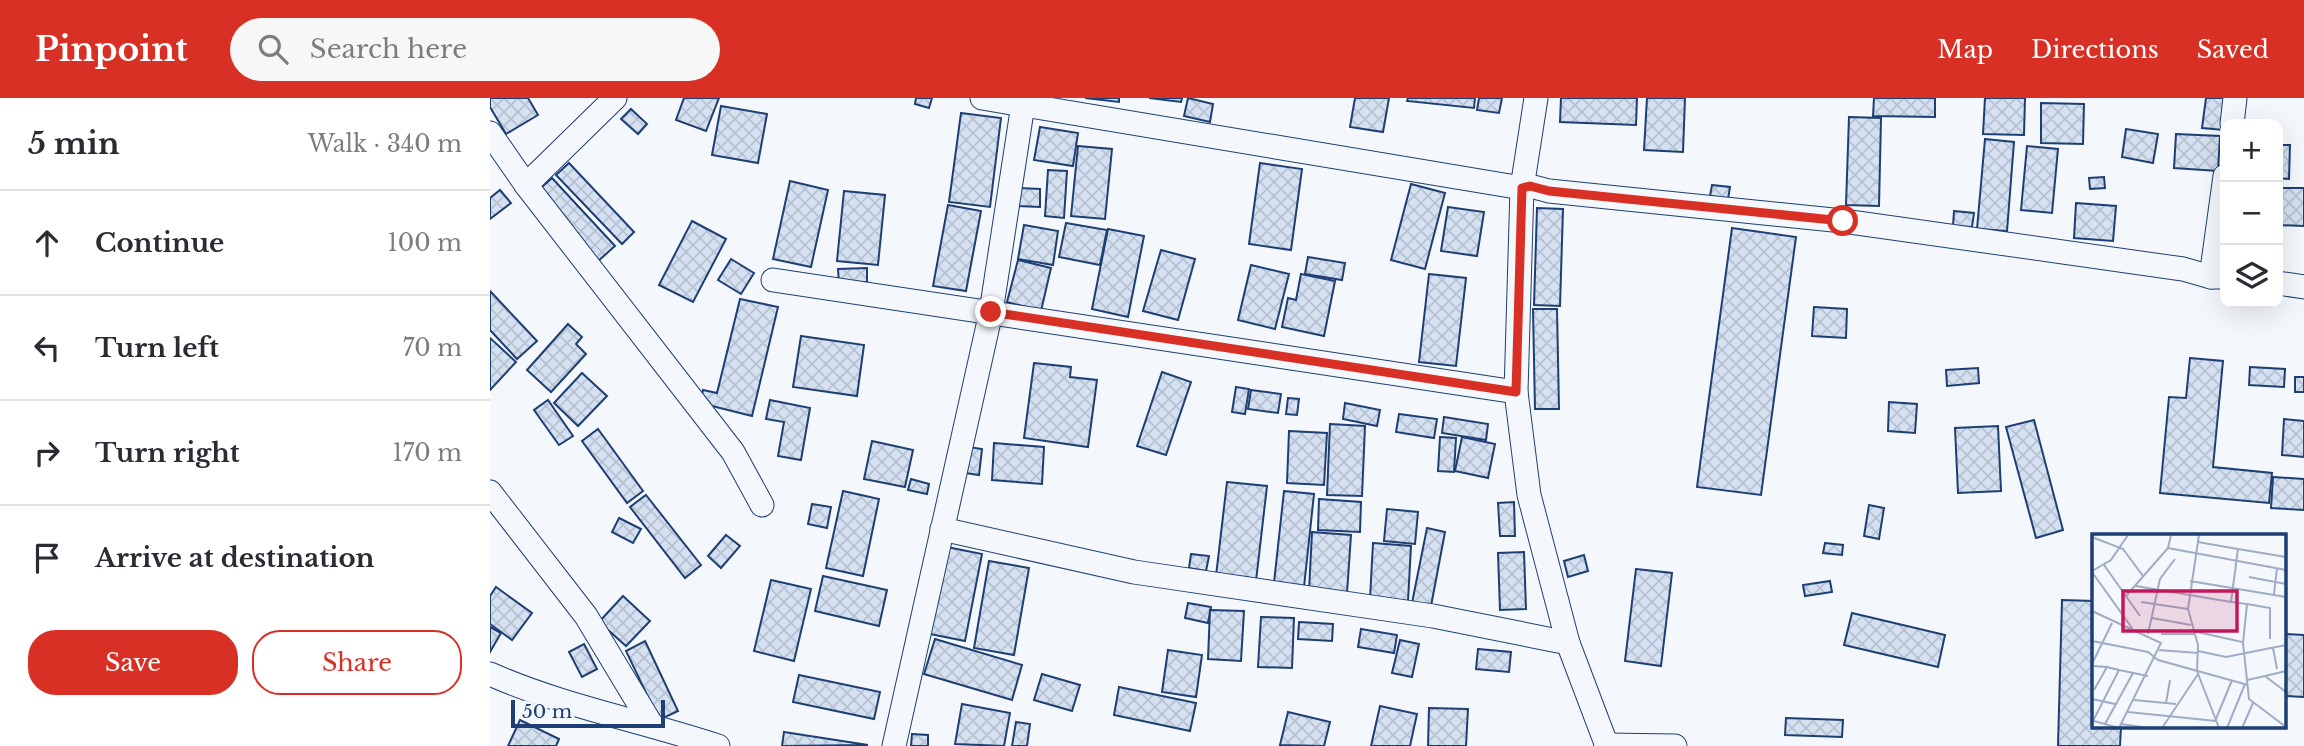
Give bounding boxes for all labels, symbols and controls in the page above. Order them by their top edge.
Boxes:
search box [230,18,720,81]
text: Pinpoint [35,29,188,70]
icon: search [254,30,292,68]
text: Search here [310,33,467,65]
text: Map [1937,35,1993,64]
text: Directions [2031,35,2159,64]
text: Saved [2197,35,2269,64]
map controls [2220,119,2283,308]
button: + [2220,119,2283,182]
text: 5 min [28,125,120,162]
text: Walk · 340 m [308,130,462,158]
button: − [2220,182,2283,245]
route start [1827,205,1858,236]
icon: ahead [28,224,66,262]
text: Continue [95,227,224,259]
text: 100 m [388,229,462,257]
button: layers [2220,245,2283,308]
route end [975,296,1006,327]
icon: left [28,329,66,367]
text: Turn left [95,332,219,364]
text: 70 m [403,334,462,362]
icon: right [28,434,66,472]
text: Turn right [95,437,240,469]
text: 170 m [392,439,462,467]
inset map [2092,534,2287,728]
icon: arrive [28,539,66,577]
text: Arrive at destination [95,542,375,574]
button: Save [28,630,238,695]
button: Share [252,630,462,695]
scale bar [511,697,665,729]
text: 50 m [522,700,572,723]

